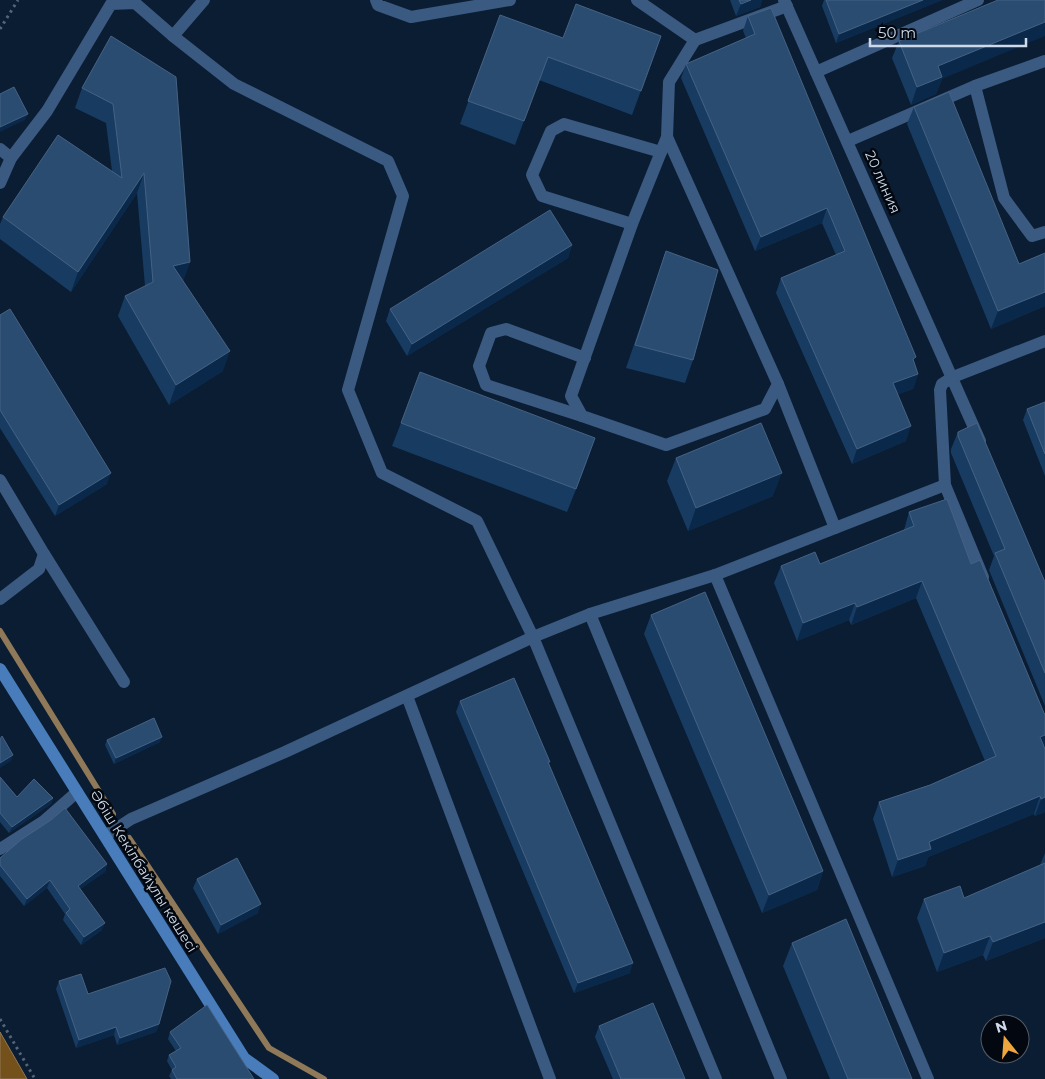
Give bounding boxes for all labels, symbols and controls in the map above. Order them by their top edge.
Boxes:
scale bar [870,15,1026,47]
text: 50 m [878,23,916,42]
street label: 20 линия [861,148,905,216]
street label: Әбіш Кекілбайұлы көшесі [86,786,202,956]
north arrow [980,1014,1030,1064]
text: N [993,1016,1009,1037]

